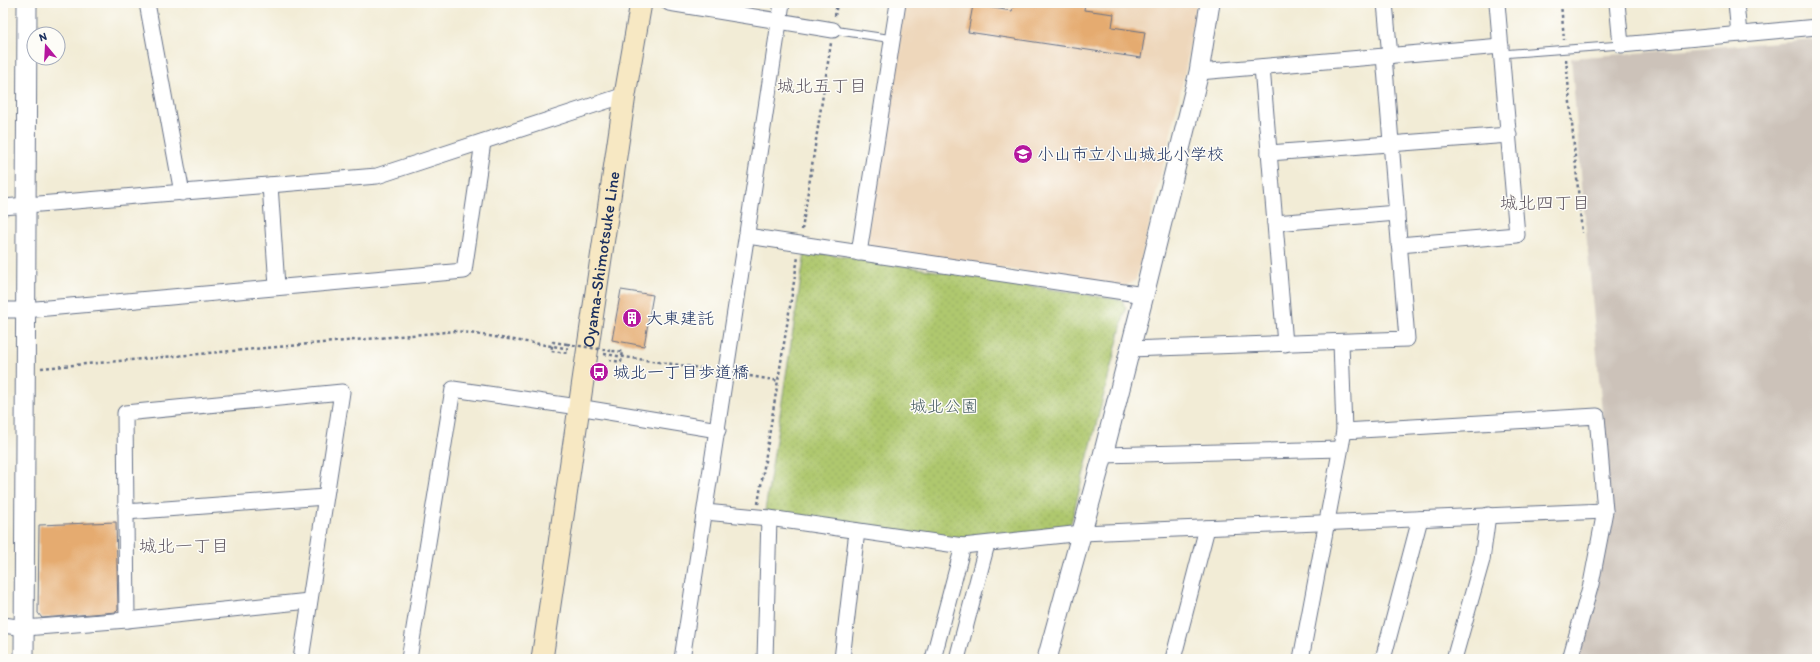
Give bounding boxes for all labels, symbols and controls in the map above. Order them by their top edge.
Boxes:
north arrow [26,26,66,66]
text: N [38,30,49,44]
district label: 城北五丁目 [777,75,867,97]
school or university icon: 小山市立小山城北小学校 [1012,143,1034,165]
place label: 小山市立小山城北小学校 [1037,144,1224,164]
street label: Oyama-Shimotsuke Line [578,170,624,349]
district label: 城北四丁目 [1500,192,1590,214]
building icon: 大東建託 [621,307,643,329]
place label: 大東建託 [646,308,714,328]
bus stop icon: 城北一丁目歩道橋 [588,361,610,383]
place label: 城北一丁目歩道橋 [613,362,749,382]
park label: 城北公園 [910,396,978,416]
district label: 城北一丁目 [139,535,229,557]

